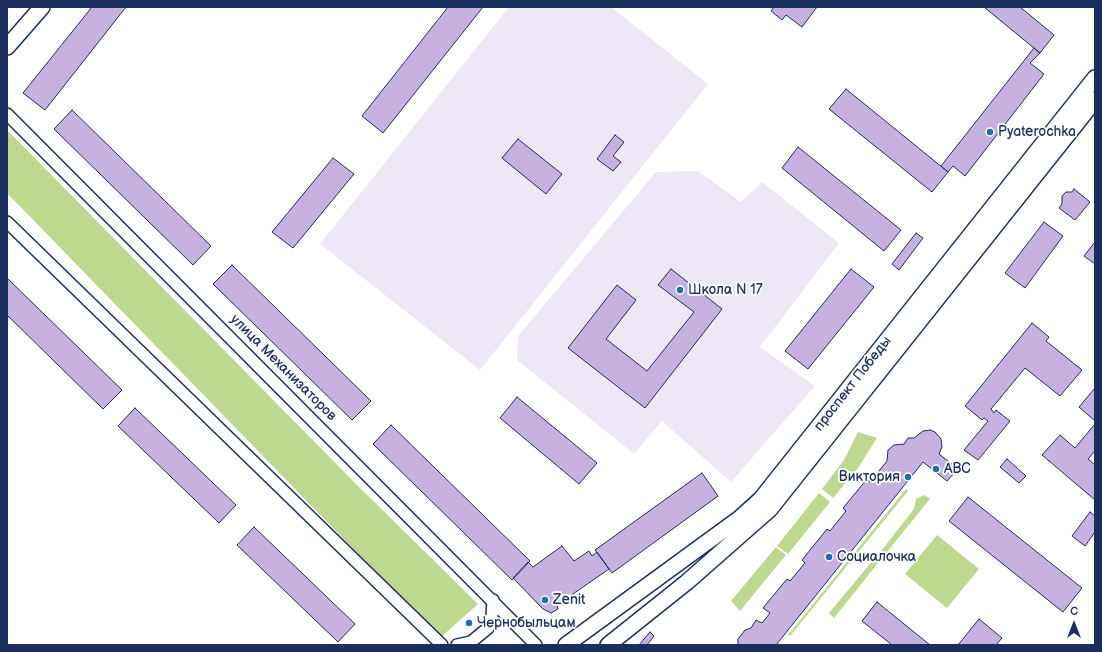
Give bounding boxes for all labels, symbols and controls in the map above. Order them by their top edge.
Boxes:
place label: Pyaterochka [998,124,1076,140]
marker: Pyaterochka [985,127,995,137]
place label: Школа N 17 [688,282,763,298]
marker: Школа N 17 [675,285,685,295]
street label: улица Механизаторов [226,311,340,425]
street label: проспект Победы [811,333,895,435]
place label: АВС [944,461,971,477]
marker: АВС [931,464,941,474]
place label: Виктория [839,469,900,485]
marker: Виктория [903,472,913,482]
place label: Социалочка [837,549,916,565]
marker: Социалочка [824,552,834,562]
place label: Zenit [553,592,585,608]
marker: Zenit [540,595,550,605]
north arrow [1054,604,1094,644]
text: С [1070,605,1078,618]
place label: Чернобыльцам [477,615,576,631]
marker: Чернобыльцам [464,618,474,628]

